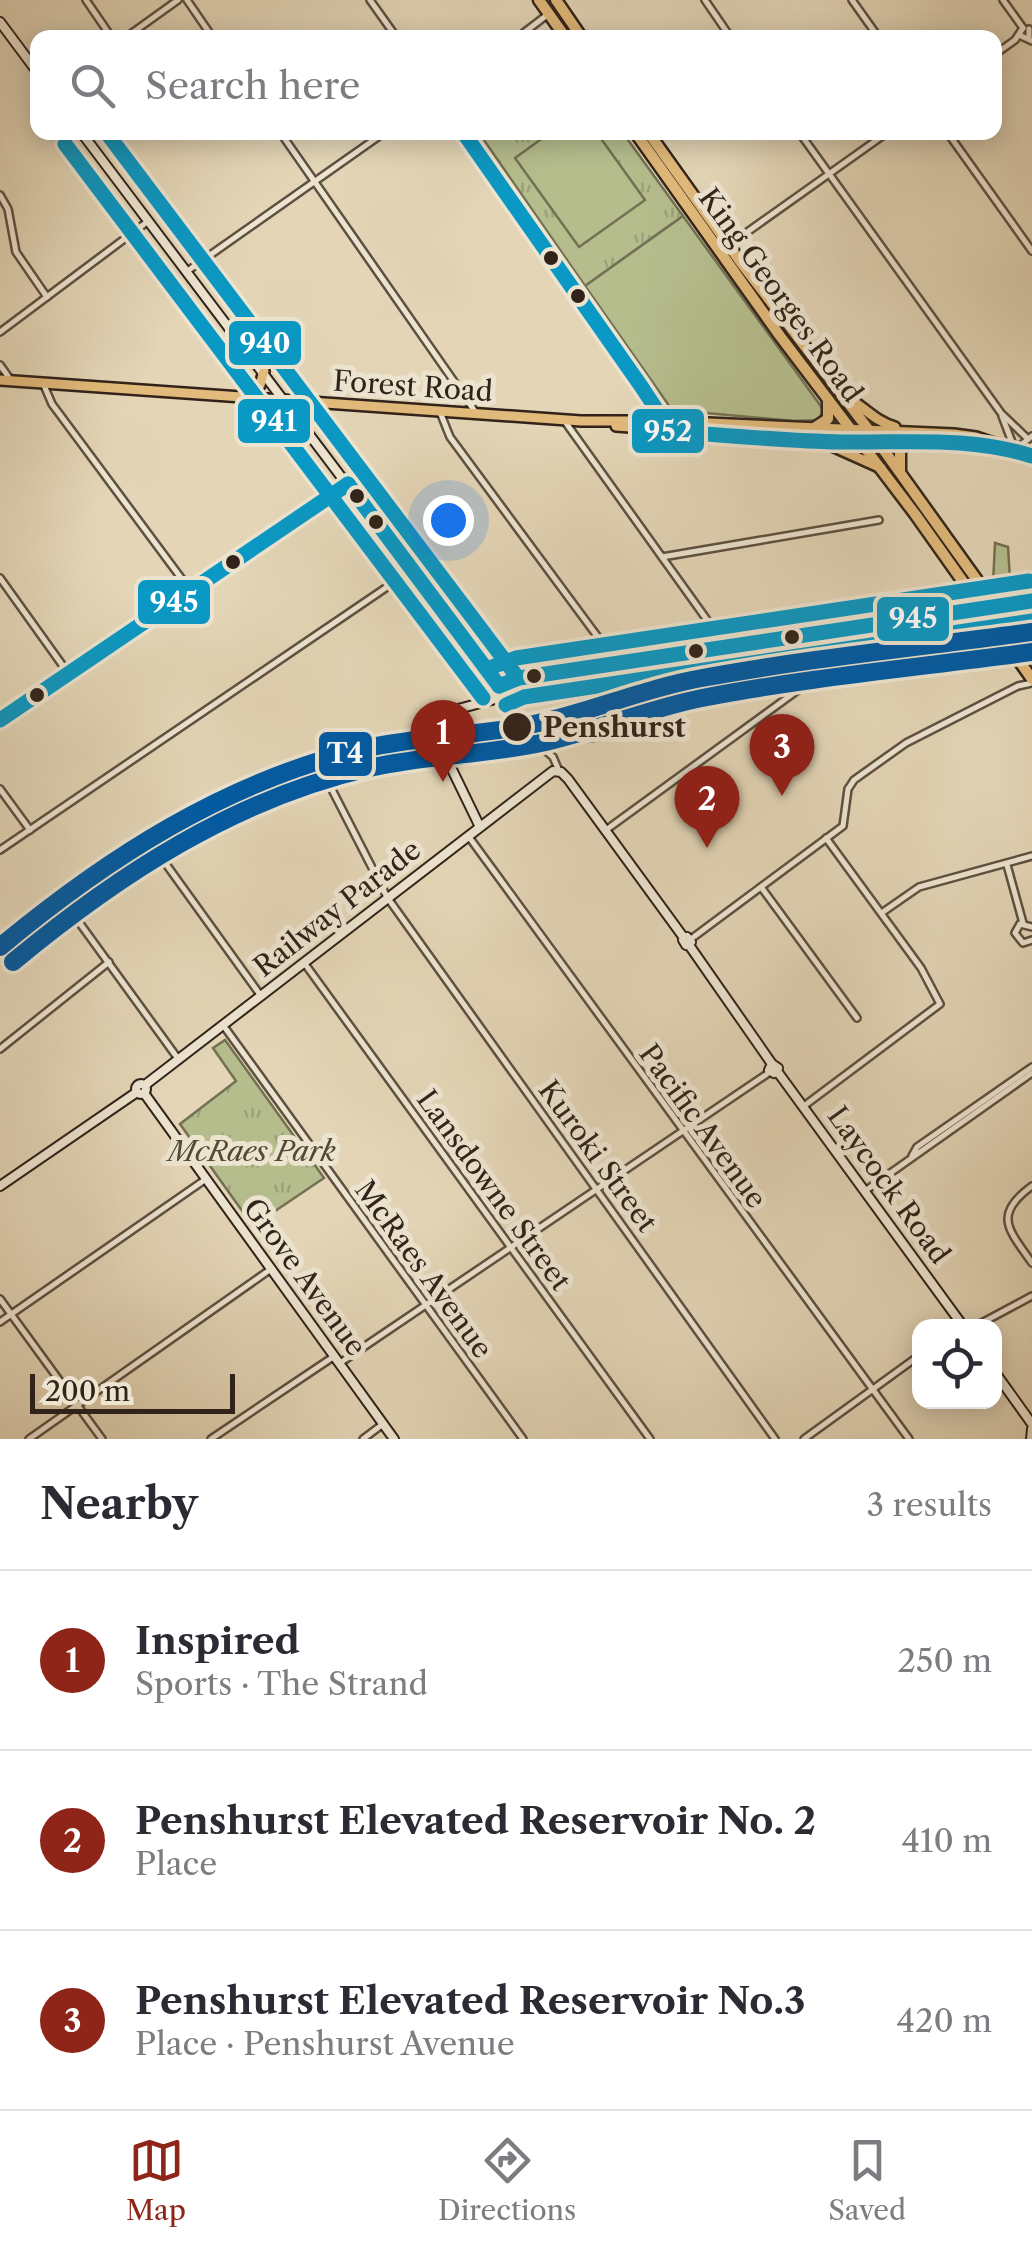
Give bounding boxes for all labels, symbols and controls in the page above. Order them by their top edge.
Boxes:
search box [30,30,1002,140]
icon: search [65,58,120,113]
text: Search here [145,62,360,109]
street label: King Georges Road [692,181,870,409]
unlabelled marker [541,248,561,268]
unlabelled marker [568,286,588,306]
line badge: 940 [227,319,303,367]
text: 940 [239,326,291,360]
street label: Forest Road [332,363,494,409]
line badge: 941 [236,397,312,445]
text: 941 [251,404,297,438]
line badge: 952 [630,407,706,455]
text: 952 [644,414,692,448]
unlabelled marker [347,486,367,506]
your location [423,495,474,546]
unlabelled marker [366,512,386,532]
unlabelled marker [223,552,243,572]
line badge: 945 [136,578,212,626]
text: 945 [150,585,198,619]
line badge: 945 [875,595,951,643]
text: 945 [889,601,937,635]
unlabelled marker [782,627,802,647]
unlabelled marker [686,641,706,661]
unlabelled marker [524,666,544,686]
unlabelled marker [27,685,47,705]
pin: 1 [410,700,476,782]
marker: Penshurst [500,710,534,744]
place label: Penshurst [543,710,687,744]
pin: 3 [750,714,814,796]
line badge: T4 [317,730,374,778]
text: T4 [326,736,364,770]
pin: 2 [674,766,740,848]
street label: Railway Parade [247,832,427,984]
street label: Pacific Avenue [632,1037,774,1215]
street label: Kuroki Street [532,1074,664,1239]
street label: Lansdowne Street [410,1083,578,1297]
street label: Laycock Road [821,1100,957,1270]
park label: McRaes Park [165,1134,336,1168]
street label: McRaes Avenue [348,1174,500,1364]
street label: Grove Avenue [237,1192,373,1362]
map controls [912,1319,1002,1409]
button: locate [912,1319,1002,1409]
scale bar [30,1369,235,1414]
text: 200 m [45,1374,130,1408]
text: Nearby [40,1478,198,1530]
text: 3 results [866,1485,992,1524]
text: Inspired [135,1617,300,1664]
text: 1 [65,1641,80,1680]
text: 250 m [898,1641,992,1680]
text: Sports · The Strand [135,1664,428,1703]
text: Penshurst Elevated Reservoir No. 2 [135,1797,816,1844]
text: 2 [63,1821,82,1860]
text: 410 m [901,1821,992,1860]
text: Place [135,1844,217,1883]
text: Penshurst Elevated Reservoir No.3 [135,1977,805,2024]
text: 3 [63,2001,82,2040]
text: 420 m [896,2001,992,2040]
text: Place · Penshurst Avenue [135,2024,515,2063]
tab: Map [126,2133,186,2227]
tab: Directions [438,2133,576,2227]
tab: Saved [828,2133,906,2227]

